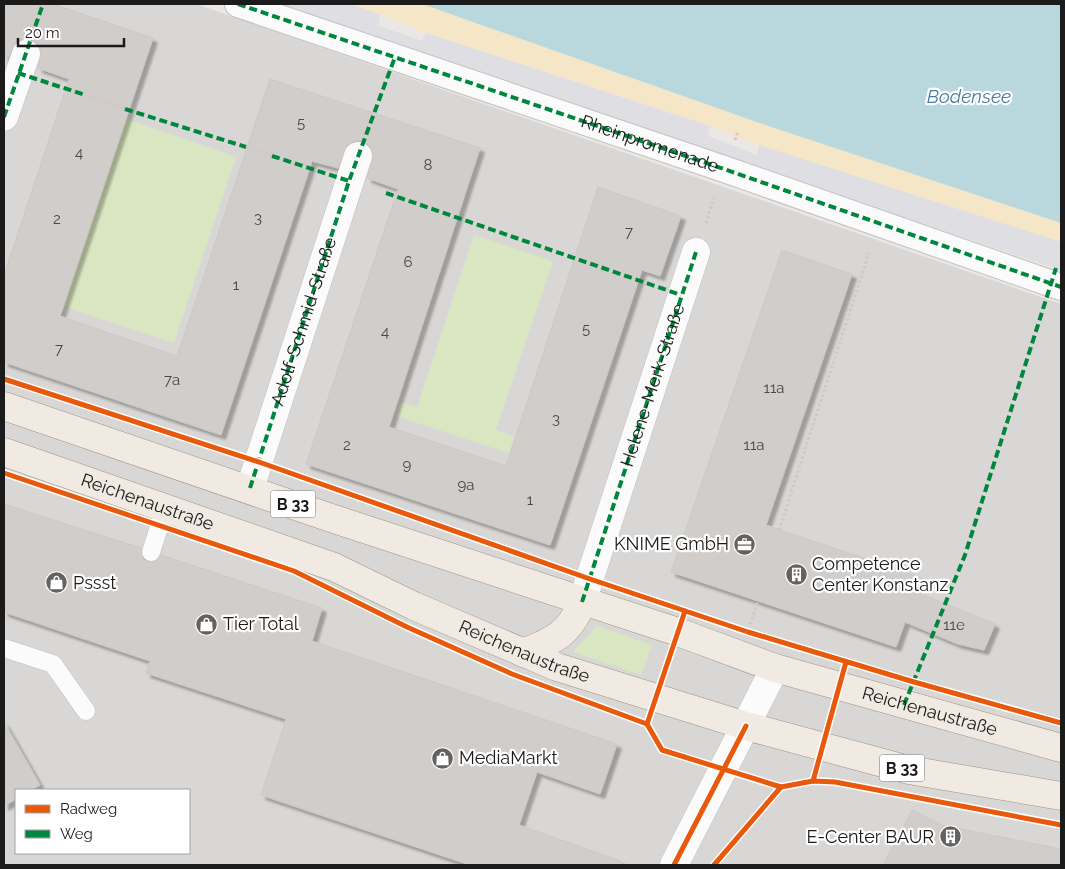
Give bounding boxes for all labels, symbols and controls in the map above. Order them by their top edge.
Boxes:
scale bar [18,15,124,47]
text: 20 m [25,24,60,42]
water label: Bodensee [927,85,1011,107]
street label: Rheinpromenade [578,110,722,177]
house number: 5 [297,114,305,132]
house number: 4 [75,144,83,162]
house number: 8 [424,156,433,174]
house number: 3 [254,209,262,227]
house number: 2 [53,210,61,228]
house number: 7 [625,223,633,241]
street label: Adolf-Schmid-Straße [266,234,340,408]
house number: 6 [403,253,413,271]
house number: 1 [233,276,240,294]
street label: Helene-Merk-Straße [616,300,689,469]
house number: 5 [582,320,590,338]
house number: 4 [381,323,389,341]
house number: 7 [55,340,63,358]
house number: 7a [164,371,180,389]
house number: 11a [763,379,785,397]
house number: 3 [552,410,560,428]
house number: 2 [343,436,351,454]
house number: 11a [743,436,765,454]
house number: 9 [403,456,412,474]
street label: Reichenaustraße [78,469,217,535]
house number: 9a [458,476,474,494]
road number: B 33 [270,490,316,518]
house number: 1 [527,491,534,509]
office icon: KNIME GmbH [733,532,757,556]
place label: KNIME GmbH [614,533,729,554]
place label: Competence Center Konstanz [812,553,948,595]
building icon: Competence Center Konstanz [784,562,808,586]
shop icon: Pssst [45,571,69,595]
place label: Pssst [73,572,116,593]
shop icon: Tier Total [195,612,219,636]
place label: Tier Total [223,613,299,634]
street label: Reichenaustraße [456,615,593,687]
house number: 11e [943,616,965,634]
street label: Reichenaustraße [860,682,1000,740]
shop icon: MediaMarkt [431,746,455,770]
place label: MediaMarkt [459,747,558,768]
road number: B 33 [880,754,924,781]
legend [15,789,190,854]
text: Radweg [60,800,117,818]
text: Weg [60,825,93,843]
building icon: E-Center BAUR [938,825,962,849]
place label: E-Center BAUR [807,826,934,847]

